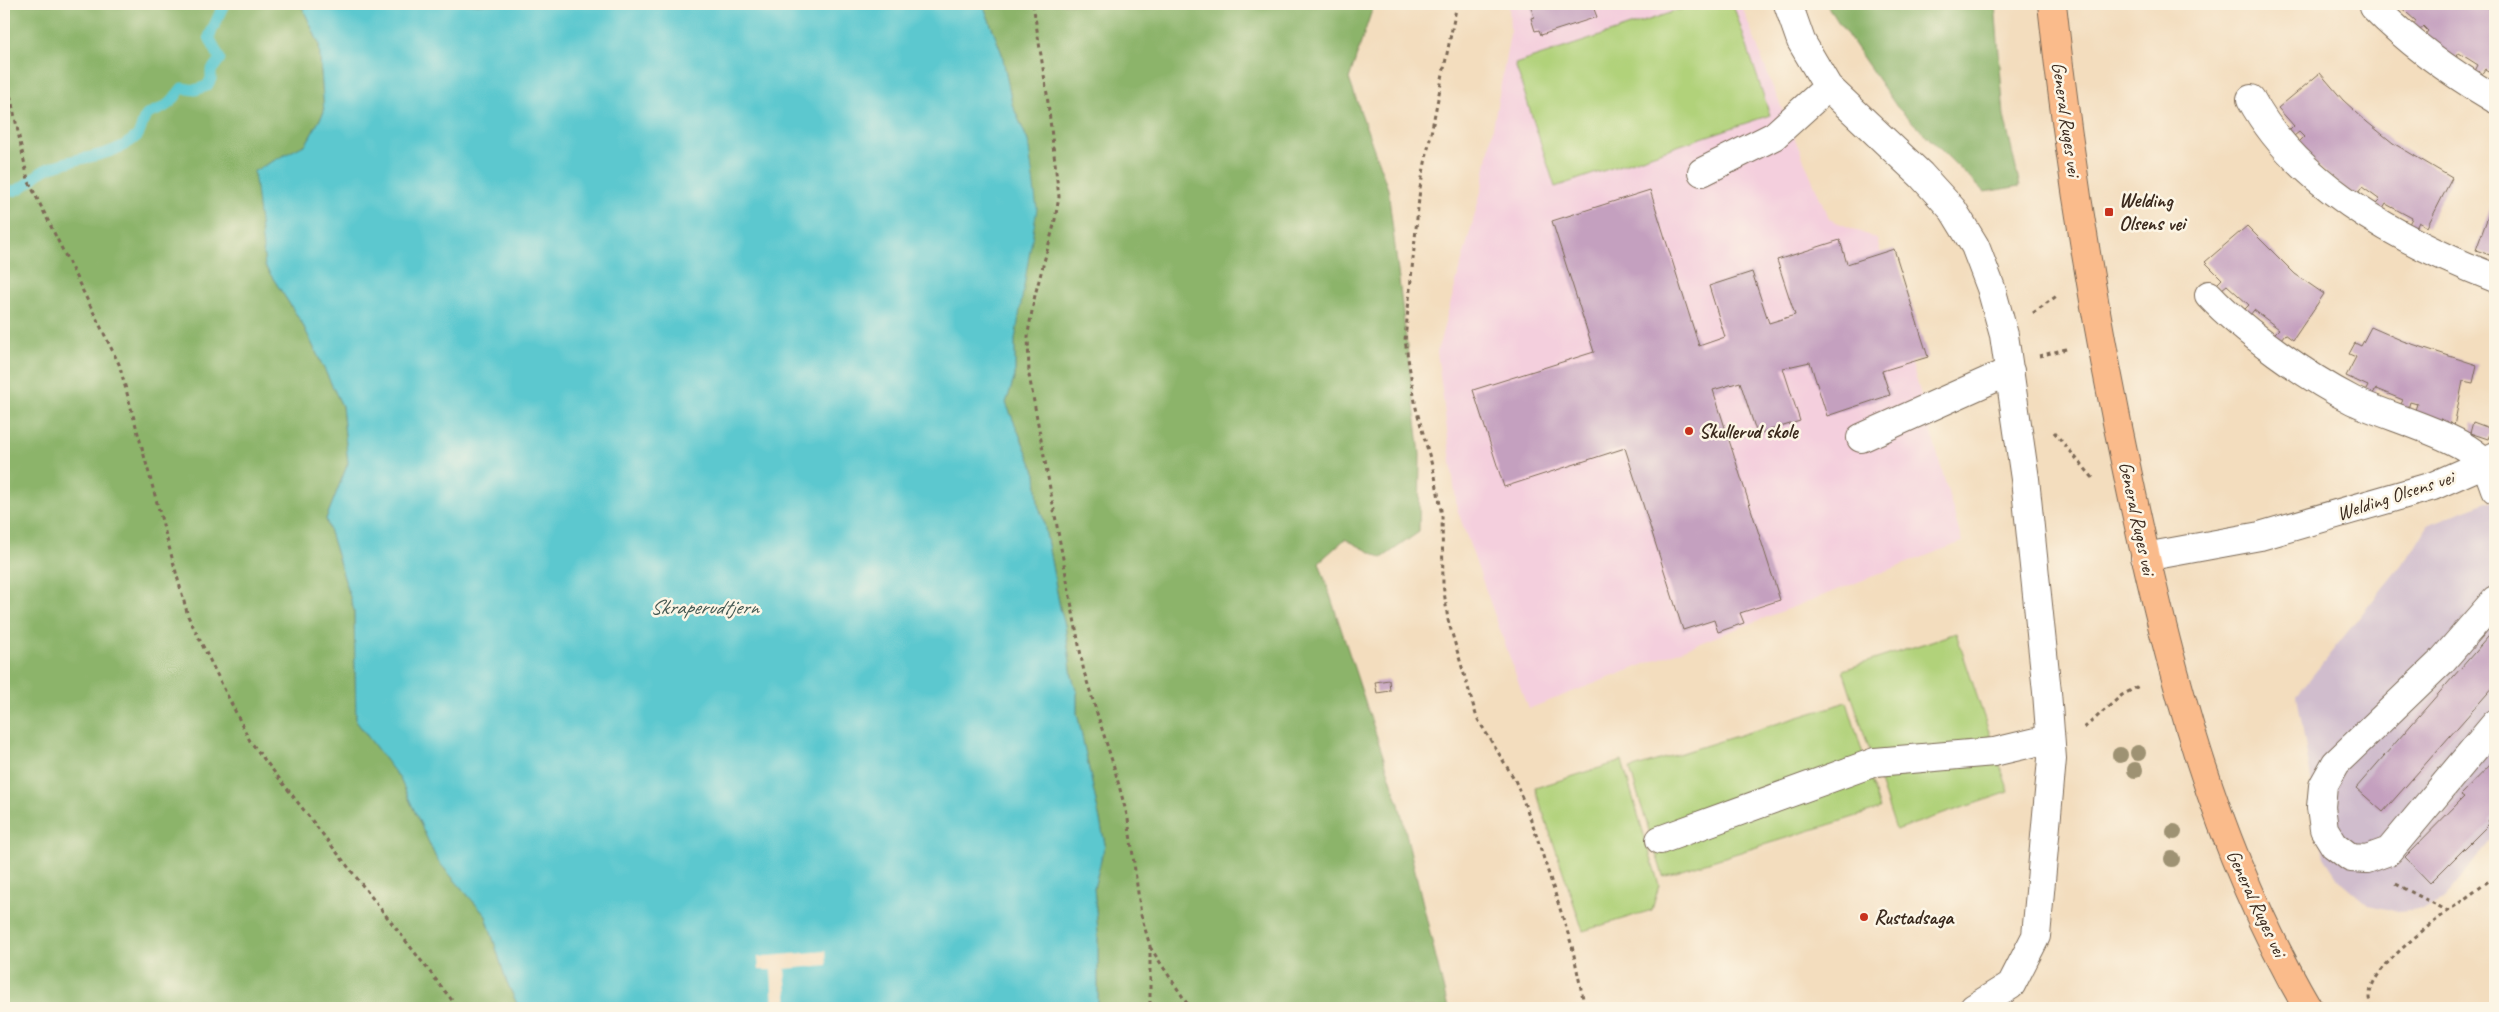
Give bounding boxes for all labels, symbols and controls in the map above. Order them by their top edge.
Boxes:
street label: General Ruges vei [2046,60,2087,180]
place label: Welding Olsens vei [2119,188,2188,236]
marker: Welding Olsens vei [2103,206,2115,218]
place label: Skullerud skole [1699,419,1799,444]
marker: Skullerud skole [1683,425,1695,437]
street label: General Ruges vei [2113,459,2162,579]
street label: Welding Olsens vei [2334,464,2459,526]
water label: Skraperudtjern [650,594,761,620]
street label: General Ruges vei [2221,846,2293,963]
place label: Rustadsaga [1874,905,1955,930]
marker: Rustadsaga [1858,911,1870,923]

